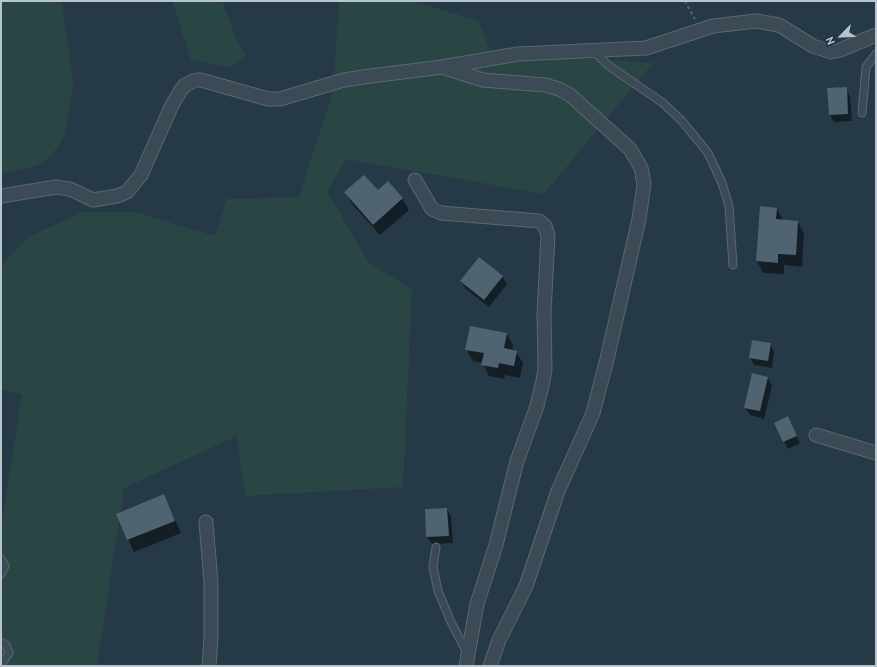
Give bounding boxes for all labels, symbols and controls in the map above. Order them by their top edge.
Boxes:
north arrow [821,16,861,56]
text: N [822,35,838,47]

